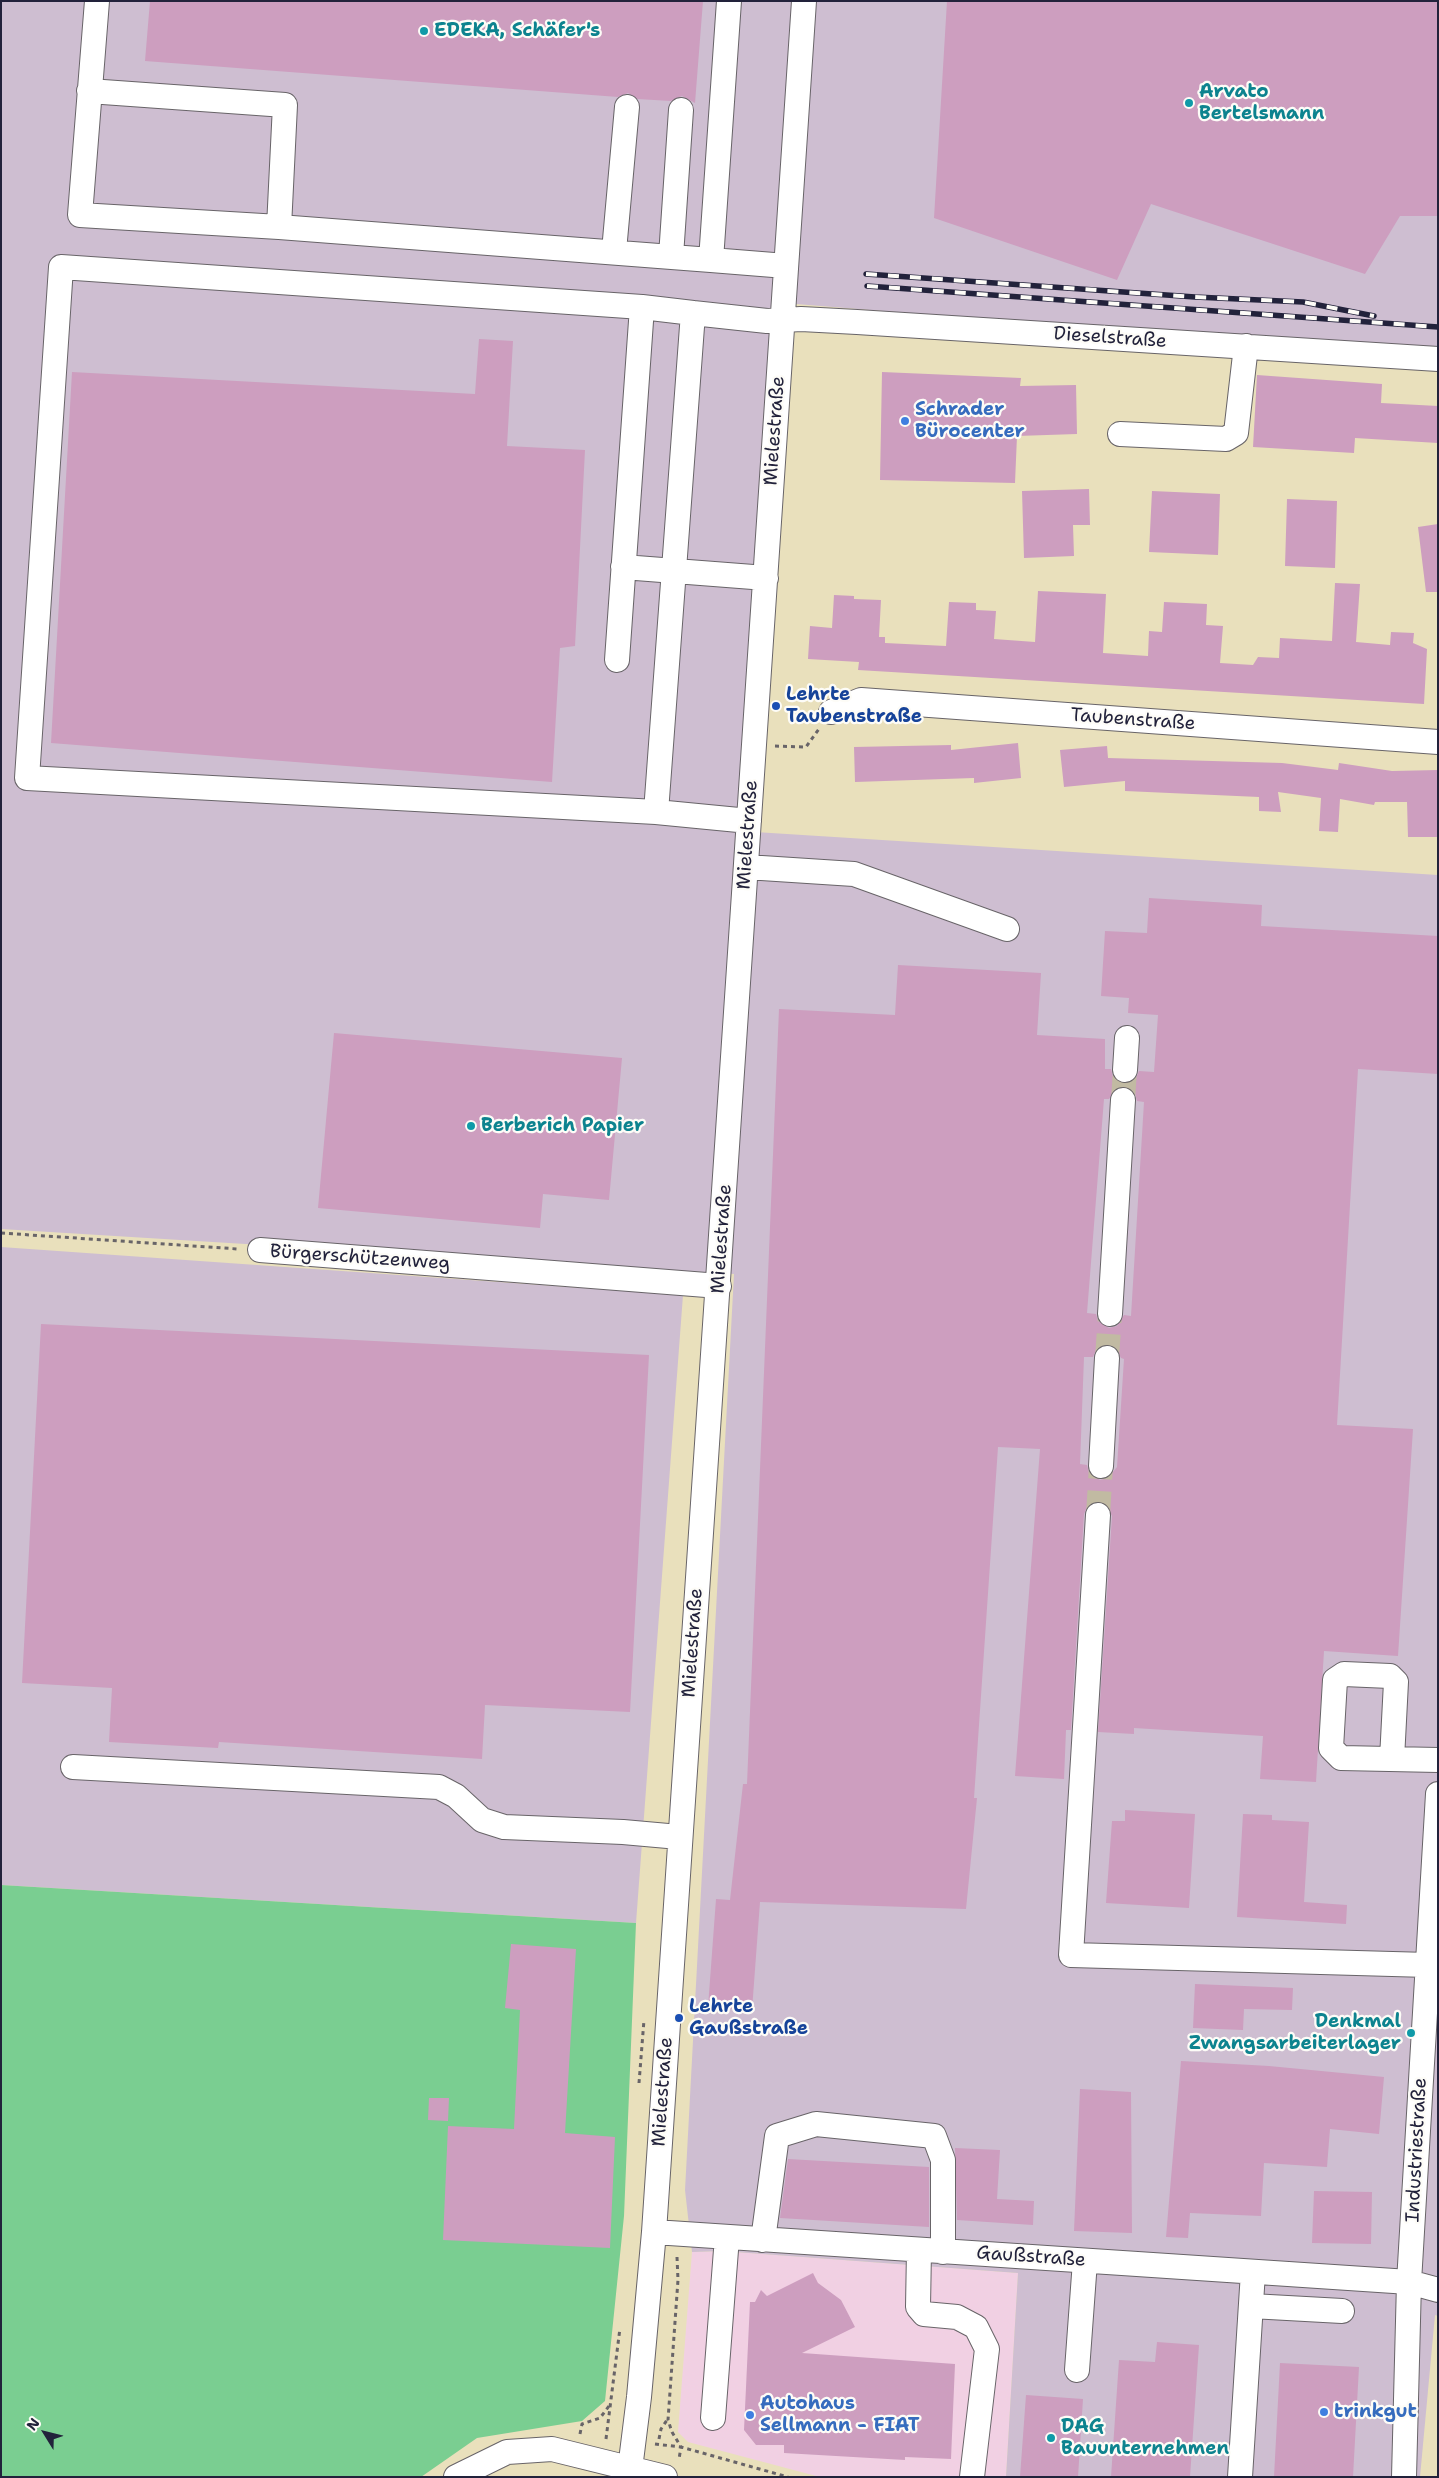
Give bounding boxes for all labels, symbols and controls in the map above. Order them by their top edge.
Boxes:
place label: EDEKA, Schäfer's [434,20,600,42]
marker: EDEKA, Schäfer's [418,25,430,37]
place label: Arvato Bertelsmann [1199,81,1324,125]
marker: Arvato Bertelsmann [1183,97,1195,109]
street label: Dieselstraße [1053,323,1167,353]
street label: Mielestraße [760,375,790,487]
place label: Schrader Bürocenter [915,399,1025,443]
marker: Schrader Bürocenter [899,415,911,427]
place label: Lehrte Taubenstraße [786,684,922,728]
marker: Lehrte Taubenstraße [770,700,782,712]
street label: Taubenstraße [1070,704,1196,736]
street label: Mielestraße [733,779,763,891]
place label: Berberich Papier [481,1115,644,1137]
marker: Berberich Papier [465,1120,477,1132]
street label: Mielestraße [707,1183,737,1295]
street label: Bürgerschützenweg [269,1240,451,1276]
street label: Mielestraße [678,1587,708,1699]
place label: Lehrte Gaußstraße [689,1996,808,2040]
place label: Denkmal Zwangsarbeiterlager [1189,2011,1401,2055]
marker: Lehrte Gaußstraße [673,2012,685,2024]
marker: Denkmal Zwangsarbeiterlager [1405,2027,1417,2039]
street label: Mielestraße [648,2036,678,2148]
street label: Industriestraße [1402,2077,1432,2223]
street label: Gaußstraße [976,2242,1086,2272]
place label: Autohaus Sellmann - FIAT [760,2393,920,2437]
place label: trinkgut [1334,2401,1417,2423]
marker: trinkgut [1318,2406,1330,2418]
north arrow [20,2408,70,2458]
marker: Autohaus Sellmann - FIAT [744,2409,756,2421]
text: N [22,2414,43,2434]
place label: DAG Bauunternehmen [1061,2416,1229,2460]
marker: DAG Bauunternehmen [1045,2432,1057,2444]

